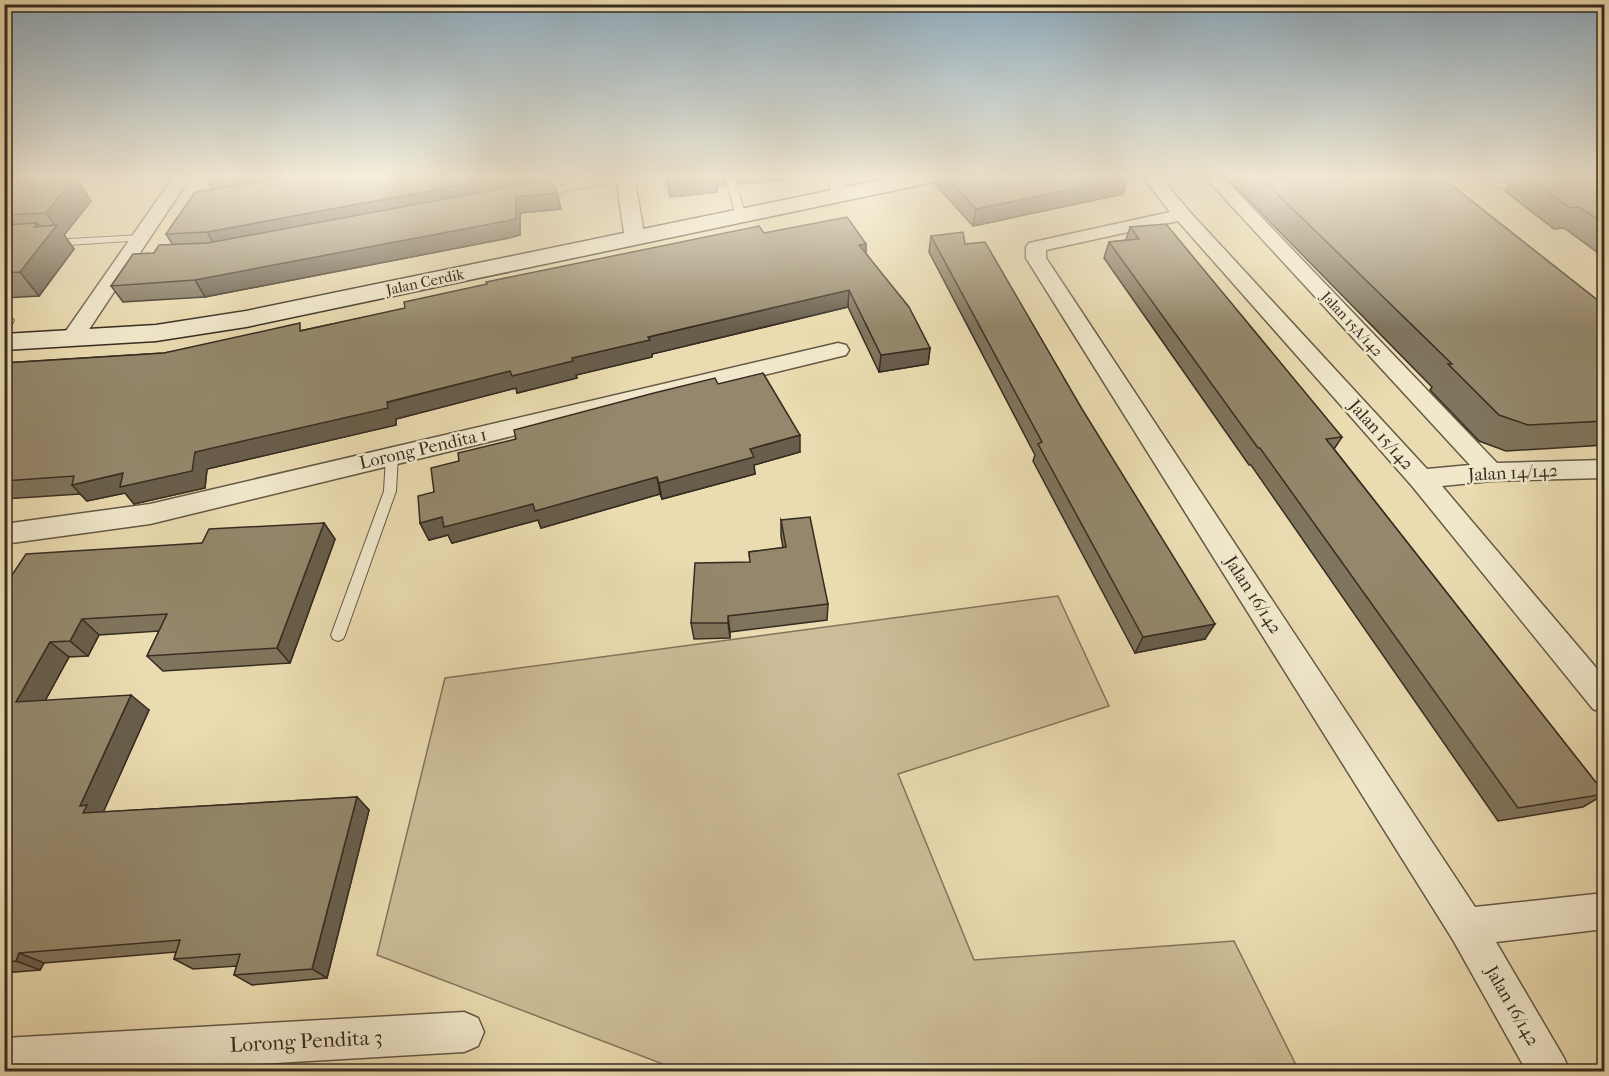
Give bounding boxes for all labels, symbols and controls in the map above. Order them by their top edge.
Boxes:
street label: Jalan Cerdik [383,265,466,299]
street label: Jalan 15A/142 [1317,287,1387,360]
street label: Jalan 15/142 [1343,394,1418,474]
street label: Lorong Pendita 1 [357,424,489,474]
street label: Jalan 14/142 [1465,460,1559,486]
street label: Jalan 16/142 [1219,550,1286,638]
street label: Jalan 16/142 [1480,960,1543,1050]
street label: Lorong Pendita 3 [229,1025,383,1057]

